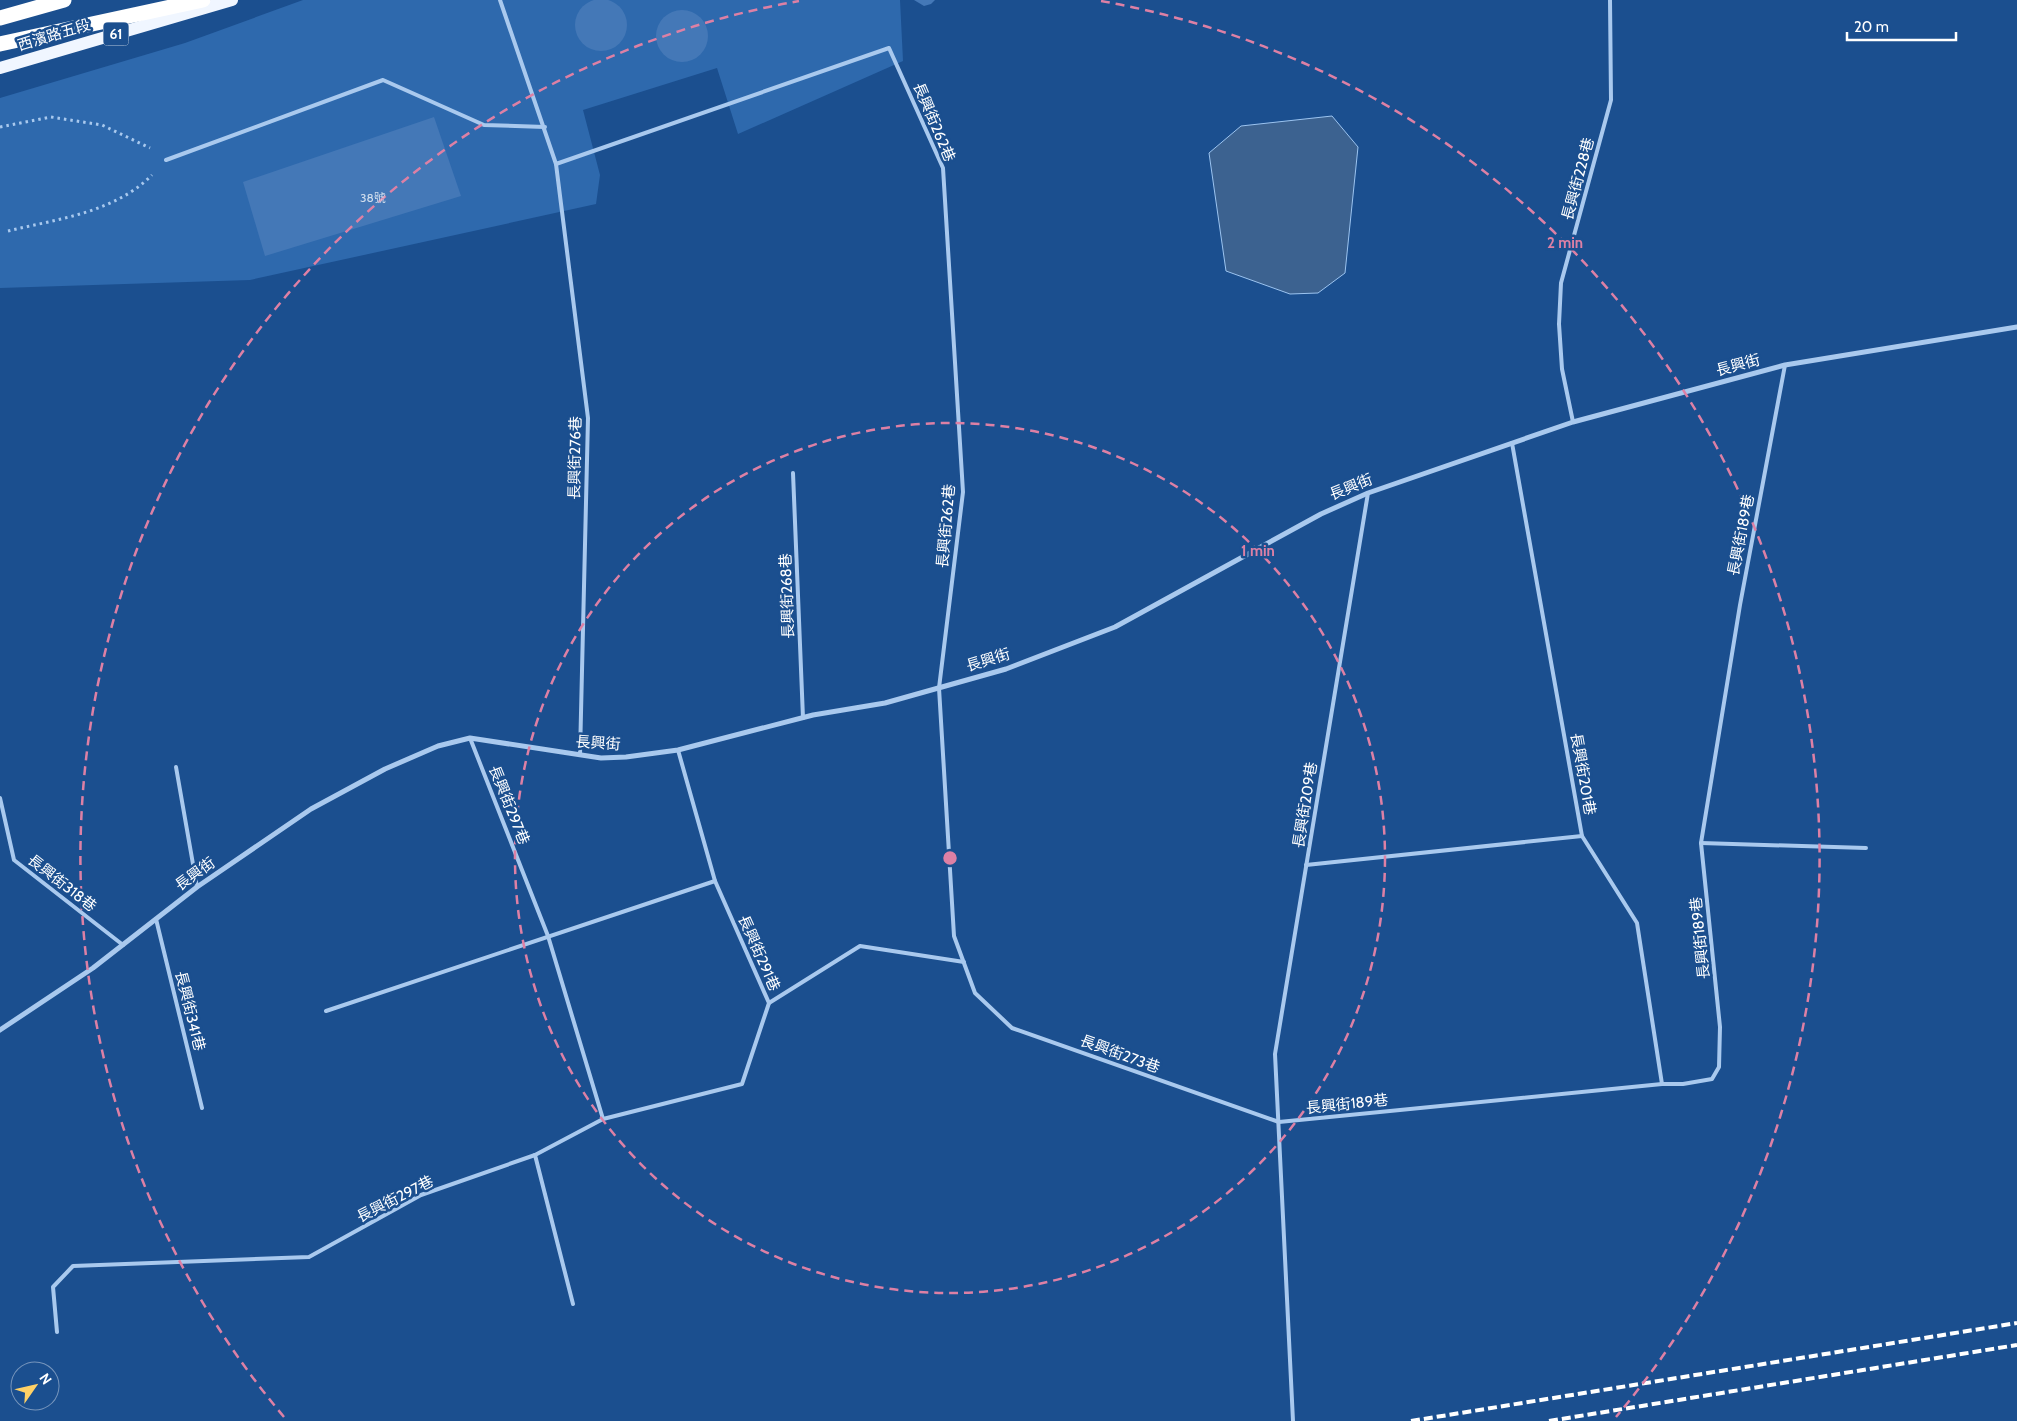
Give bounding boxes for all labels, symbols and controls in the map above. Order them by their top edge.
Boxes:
scale bar [1847,10,1956,42]
street label: 西濱路五段 [15,15,93,55]
text: 20 m [1854,18,1889,36]
road number: 61 [104,22,128,46]
street label: 長興街262巷 [909,80,959,164]
street label: 長興街228巷 [1558,136,1598,222]
house number: 38號 [360,190,386,205]
text: 2 min [1547,234,1583,252]
street label: 長興街 [1714,350,1762,380]
street label: 長興街276巷 [565,416,585,500]
street label: 長興街 [1327,470,1375,504]
street label: 長興街262巷 [933,483,959,569]
street label: 長興街189巷 [1724,493,1758,577]
text: 1 min [1241,542,1275,560]
street label: 長興街268巷 [777,553,797,639]
street label: 長興街 [964,645,1012,675]
street label: 長興街201巷 [1567,731,1599,817]
street label: 長興街 [575,732,621,754]
street label: 長興街209巷 [1289,761,1321,849]
street label: 長興街297巷 [485,763,533,847]
centre of rings [941,849,959,867]
street label: 長興街318巷 [24,851,100,915]
street label: 長興街 [172,853,218,895]
street label: 長興街189巷 [1687,896,1713,980]
street label: 長興街291巷 [734,912,784,994]
street label: 長興街341巷 [171,969,209,1053]
street label: 長興街273巷 [1078,1031,1162,1077]
street label: 長興街189巷 [1305,1091,1389,1117]
street label: 長興街297巷 [354,1172,436,1226]
north arrow [10,1361,60,1411]
text: N [36,1370,56,1388]

